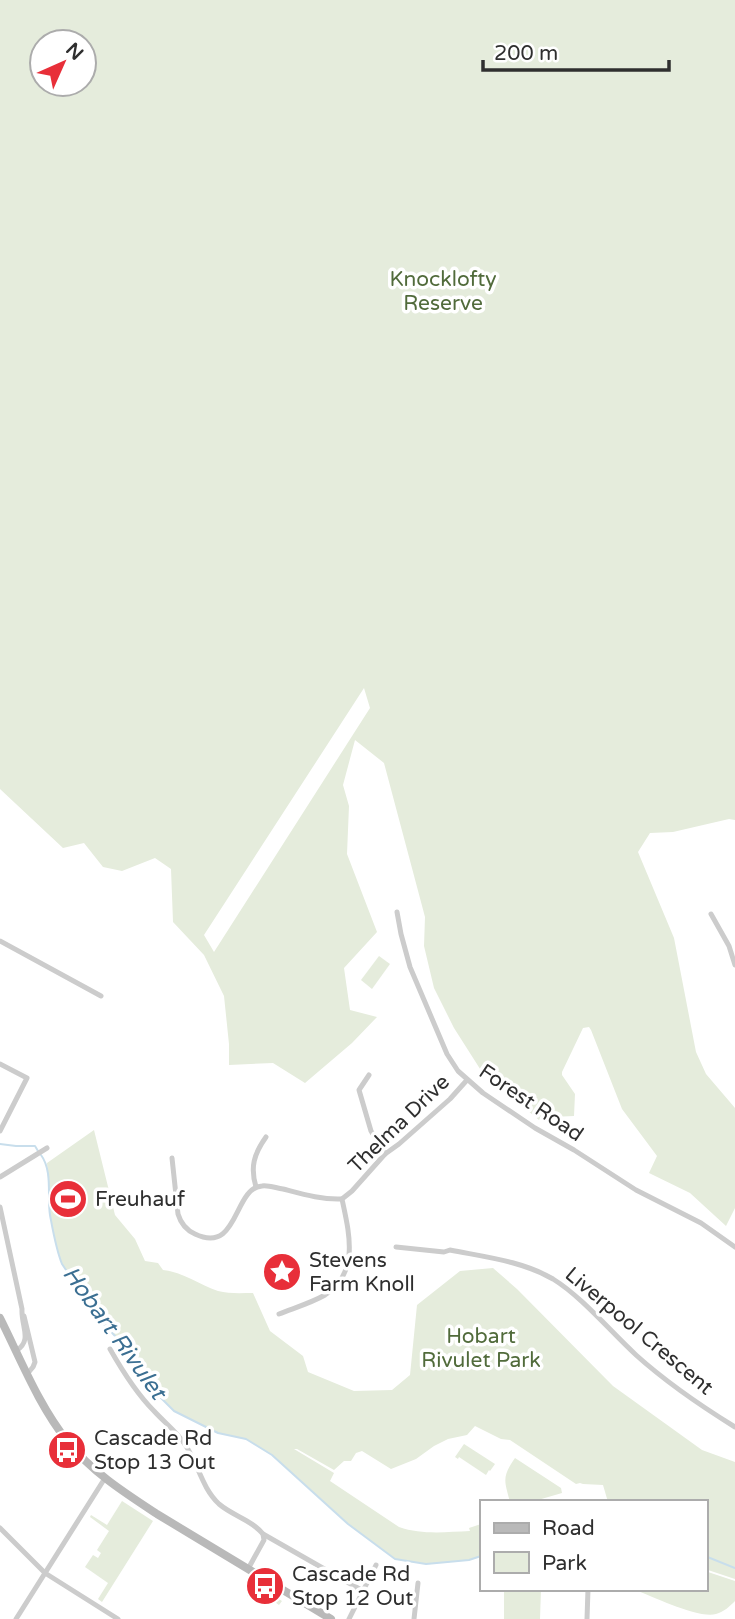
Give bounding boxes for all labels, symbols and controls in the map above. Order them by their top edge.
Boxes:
north arrow [28,28,98,98]
scale bar [483,28,668,72]
text: N [61,39,87,65]
text: 200 m [494,41,558,66]
park label: Knocklofty Reserve [389,267,497,316]
street label: Forest Road [474,1059,588,1147]
street label: Thelma Drive [343,1069,455,1178]
sports icon: Freuhauf [47,1178,89,1220]
place label: Freuhauf [95,1187,185,1212]
place label: Stevens Farm Knoll [309,1248,415,1297]
place icon: Stevens Farm Knoll [261,1251,303,1293]
water label: Hobart Rivulet [56,1261,173,1407]
street label: Liverpool Crescent [560,1262,718,1400]
park label: Hobart Rivulet Park [421,1324,541,1373]
place label: Cascade Rd Stop 13 Out [94,1426,215,1475]
bus stop icon: Cascade Rd Stop 13 Out [46,1429,88,1471]
legend [480,1500,707,1591]
text: Road [542,1516,595,1541]
text: Park [542,1551,587,1576]
place label: Cascade Rd Stop 12 Out [292,1562,413,1611]
bus stop icon: Cascade Rd Stop 12 Out [244,1565,286,1607]

